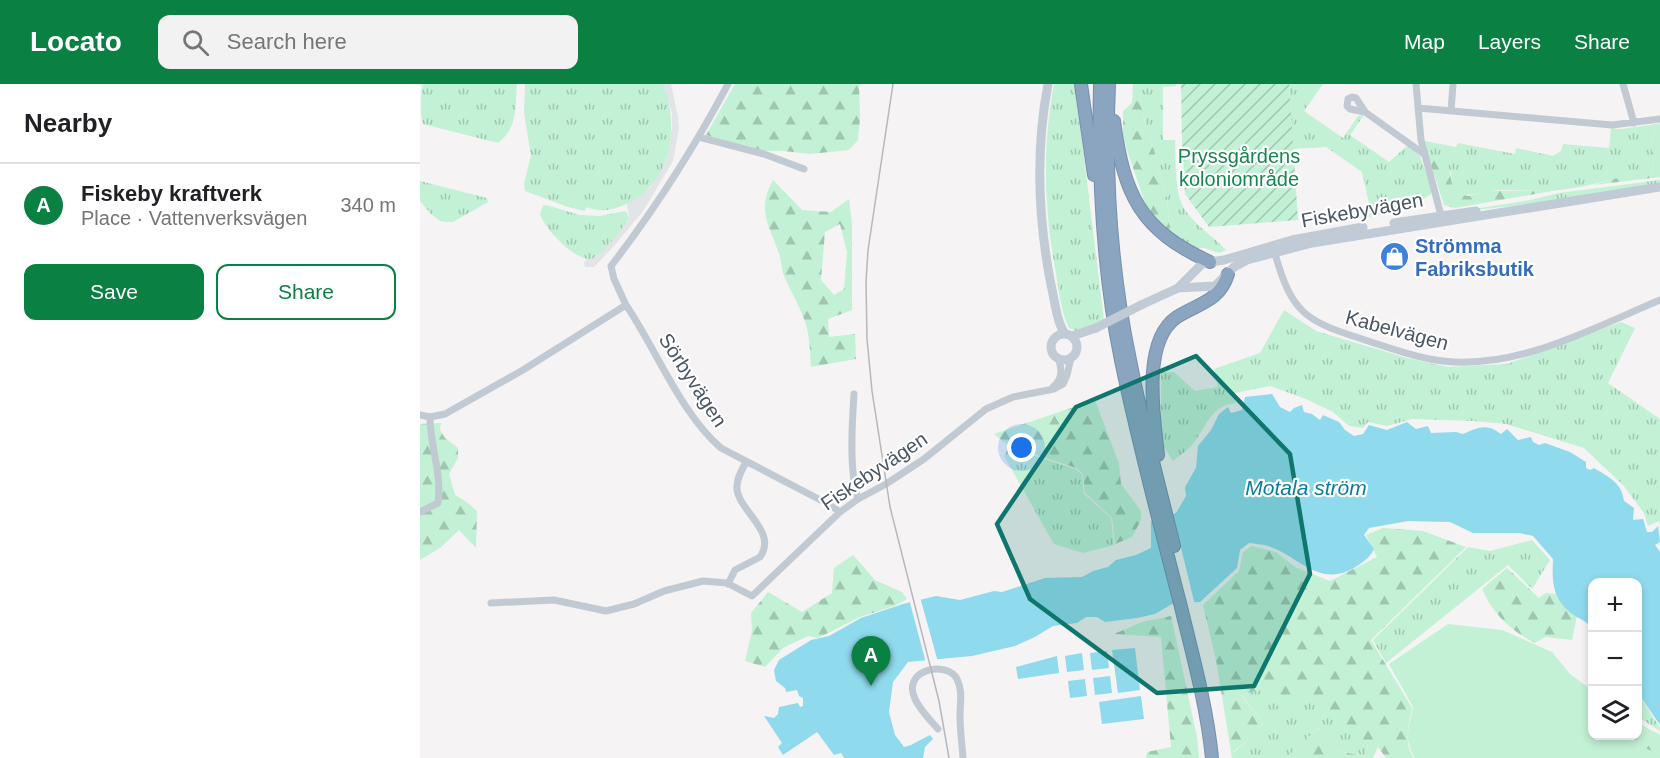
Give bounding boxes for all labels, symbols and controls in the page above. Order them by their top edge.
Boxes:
search box [158,15,578,69]
text: Locato [30,26,122,57]
icon: search [179,26,212,59]
text: Search here [227,29,347,54]
text: Map [1404,30,1445,53]
text: Layers [1478,30,1541,53]
text: Share [1574,30,1630,53]
text: Nearby [24,108,112,138]
park label: Pryssgårdens koloniområde [1178,145,1300,190]
text: Fiskeby kraftverk [81,181,262,206]
street label: Fiskebyvägen [1299,188,1425,232]
text: A [36,194,51,216]
text: 340 m [340,194,396,216]
text: Place · Vattenverksvägen [81,207,307,229]
place label: Strömma Fabriksbutik [1415,235,1535,280]
shop icon: Strömma Fabriksbutik [1378,241,1410,273]
button: Save [24,264,204,320]
button: Share [216,264,396,320]
street label: Kabelvägen [1343,306,1451,354]
street label: Sörbyvägen [655,329,731,431]
street label: Fiskebyvägen [817,427,931,515]
your location [1007,433,1036,462]
water label: Motala ström [1245,476,1367,499]
map controls [1588,578,1642,740]
button: + [1588,578,1642,632]
button: − [1588,632,1642,686]
pin: A [852,636,890,686]
button: layers [1588,686,1642,740]

